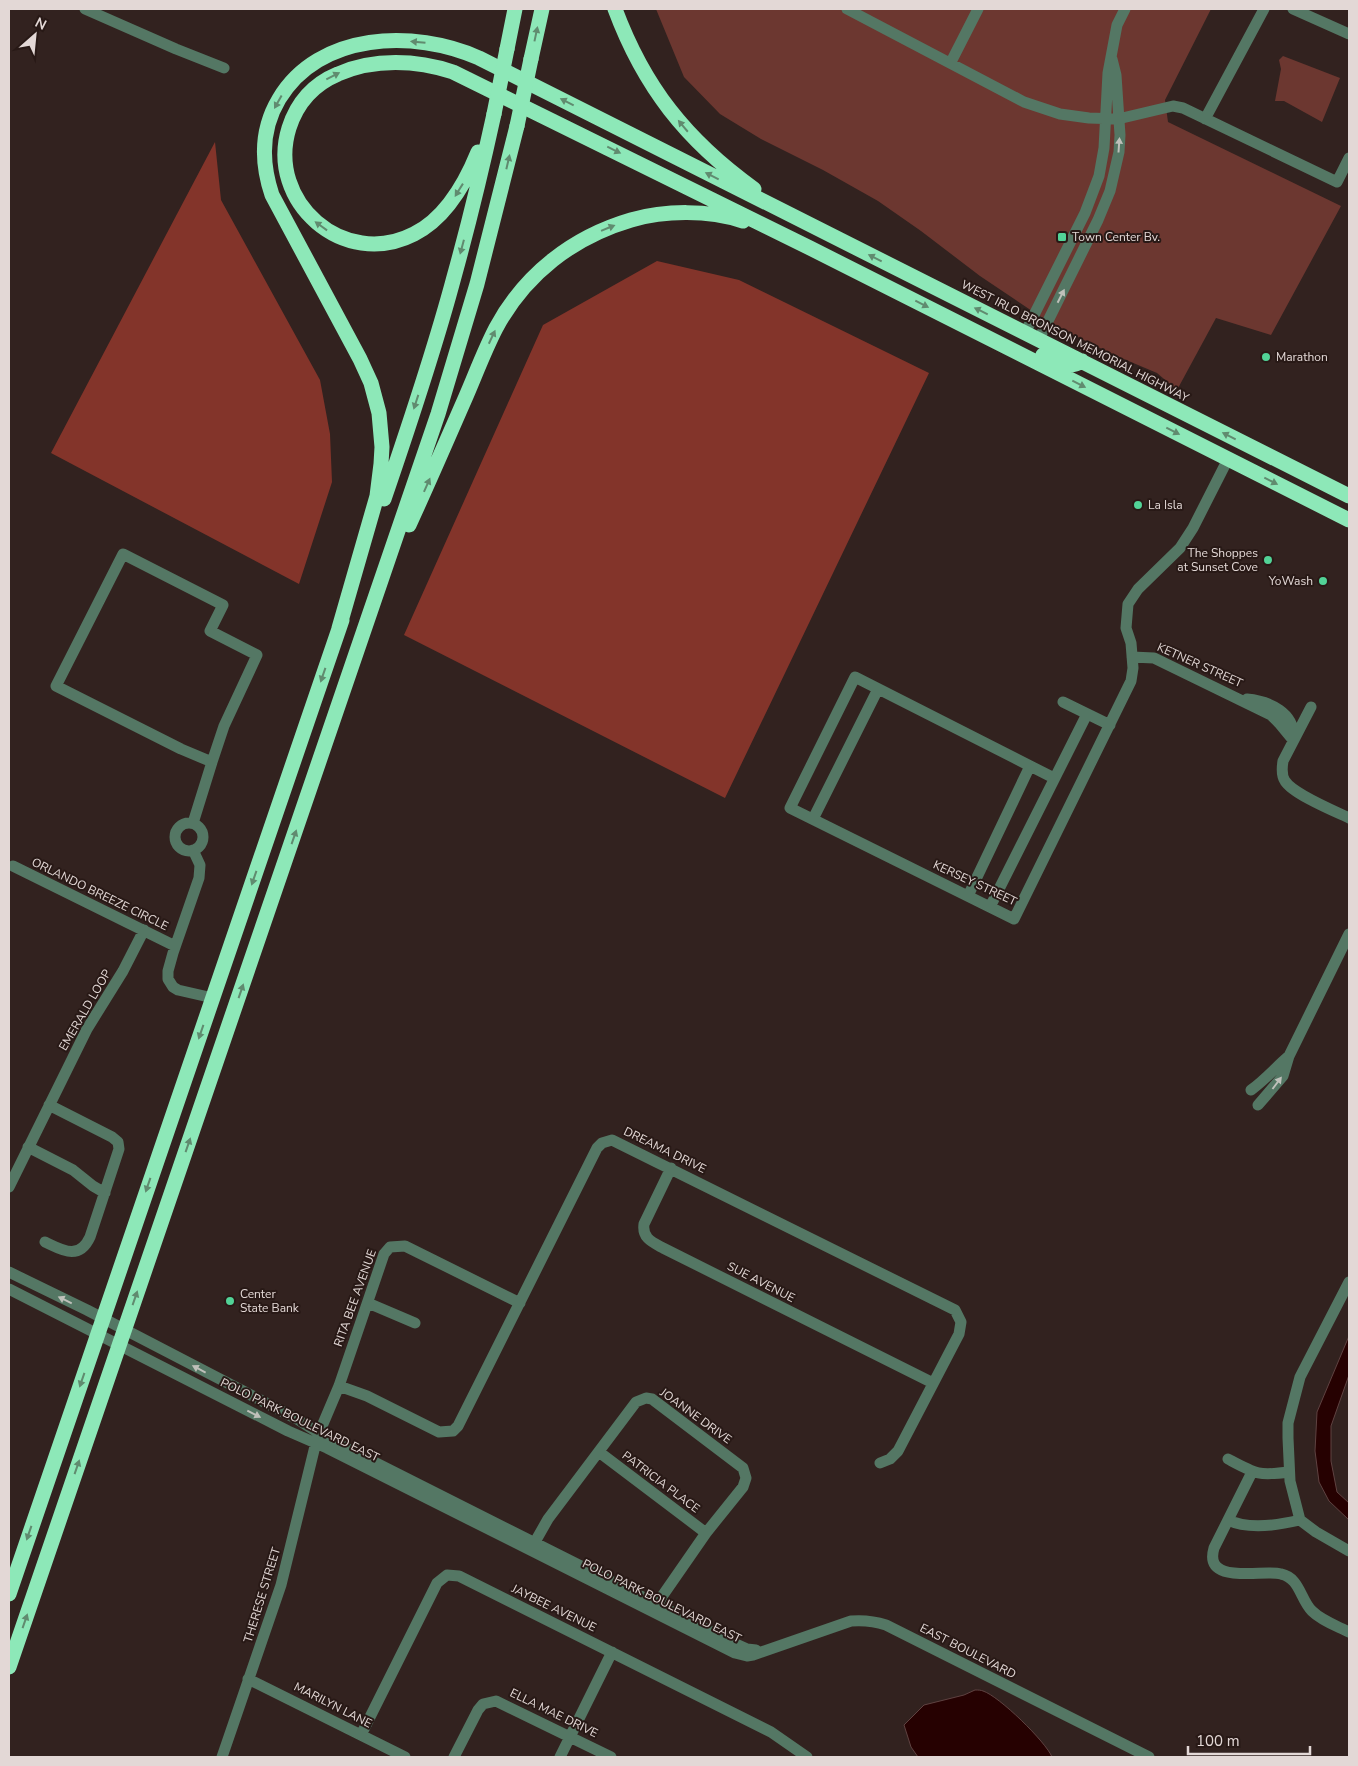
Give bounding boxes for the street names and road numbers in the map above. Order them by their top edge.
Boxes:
street label: WEST IRLO BRONSON MEMORIAL HIGHWAY [958,276,1192,406]
street label: KETNER STREET [1155,639,1246,691]
street label: ORLANDO BREEZE CIRCLE [29,854,171,934]
street label: KERSEY STREET [931,857,1020,910]
street label: EMERALD LOOP [55,966,115,1054]
street label: DREAMA DRIVE [621,1123,709,1177]
street label: RITA BEE AVENUE [330,1247,380,1349]
street label: SUE AVENUE [724,1258,798,1306]
street label: POLO PARK BOULEVARD EAST [218,1374,383,1466]
street label: JOANNE DRIVE [656,1384,735,1447]
street label: PATRICIA PLACE [619,1447,703,1517]
street label: THERESE STREET [240,1544,284,1645]
street label: POLO PARK BOULEVARD EAST [580,1555,745,1647]
street label: JAYBEE AVENUE [508,1580,599,1635]
street label: EAST BOULEVARD [917,1620,1019,1682]
street label: MARILYN LANE [291,1678,375,1732]
street label: ELLA MAE DRIVE [507,1685,601,1741]

